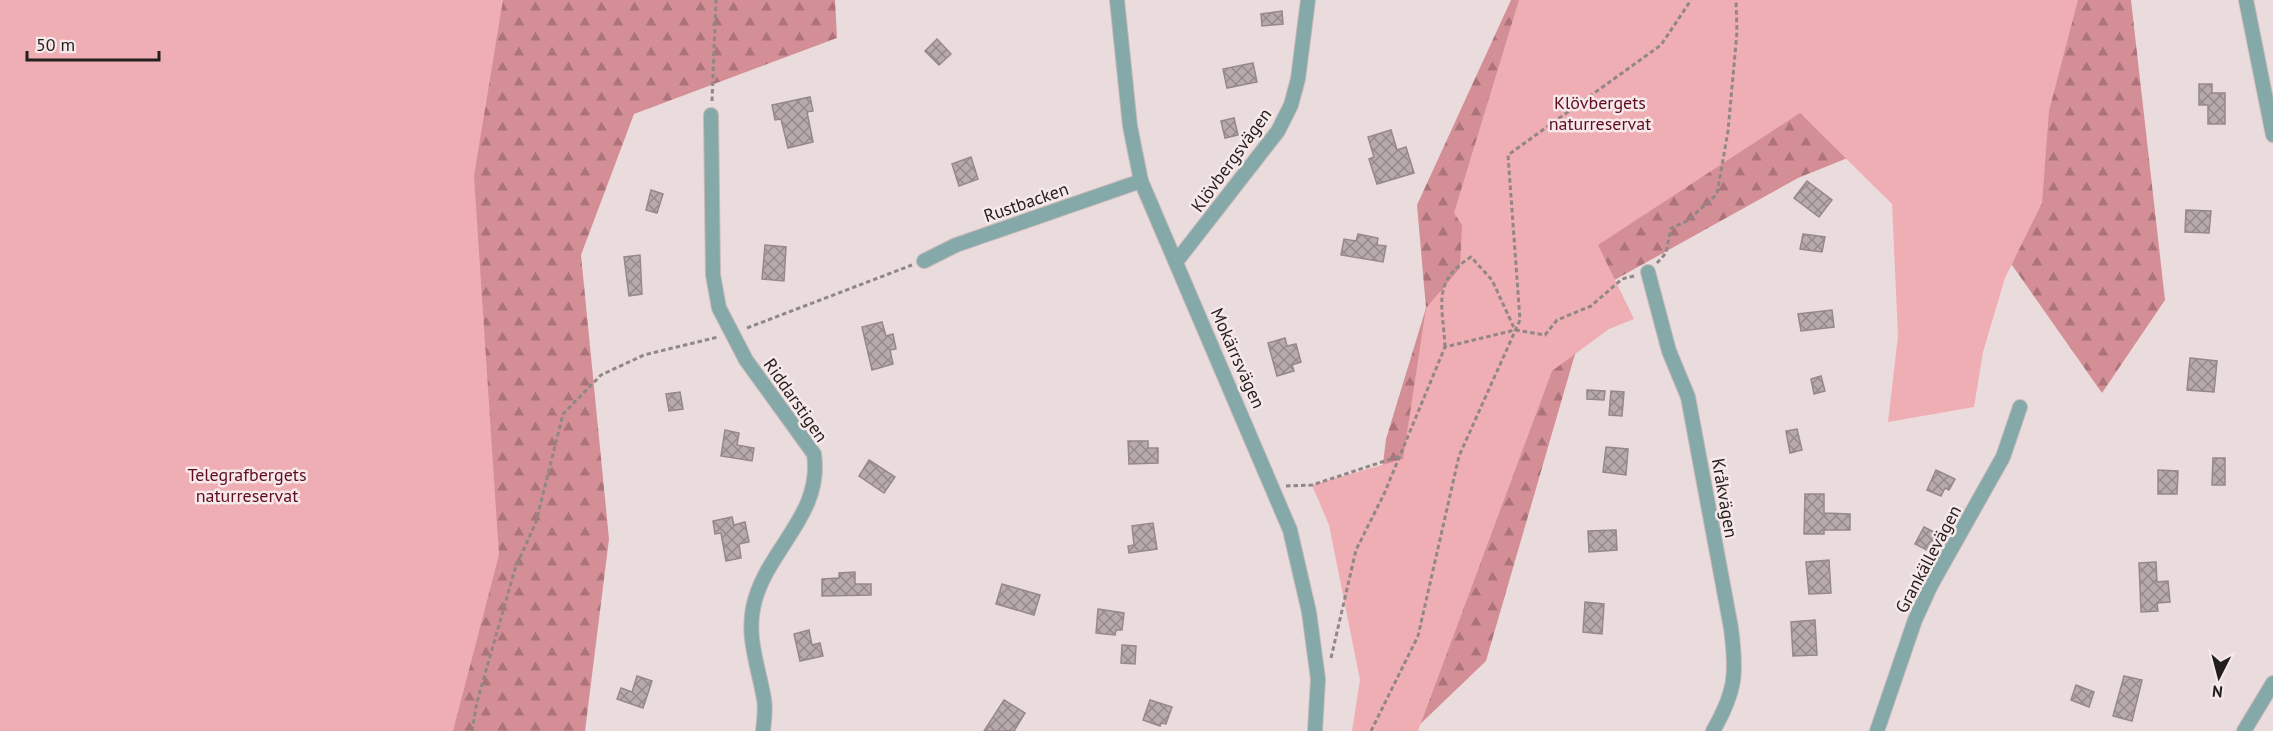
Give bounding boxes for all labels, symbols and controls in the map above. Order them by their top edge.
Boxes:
scale bar [27,24,159,62]
text: 50 m [36,33,75,56]
park label: Klövbergets naturreservat [1549,91,1651,135]
street label: Klövbergsvägen [1186,104,1276,216]
street label: Rustbacken [981,177,1071,227]
street label: Mokärrsvägen [1206,304,1270,412]
street label: Riddarstigen [759,354,833,446]
street label: Kråkvägen [1707,456,1743,540]
park label: Telegrafbergets naturreservat [188,463,306,507]
street label: Grankällevägen [1890,501,1966,617]
north arrow [2189,647,2249,707]
text: N [2211,681,2224,702]

